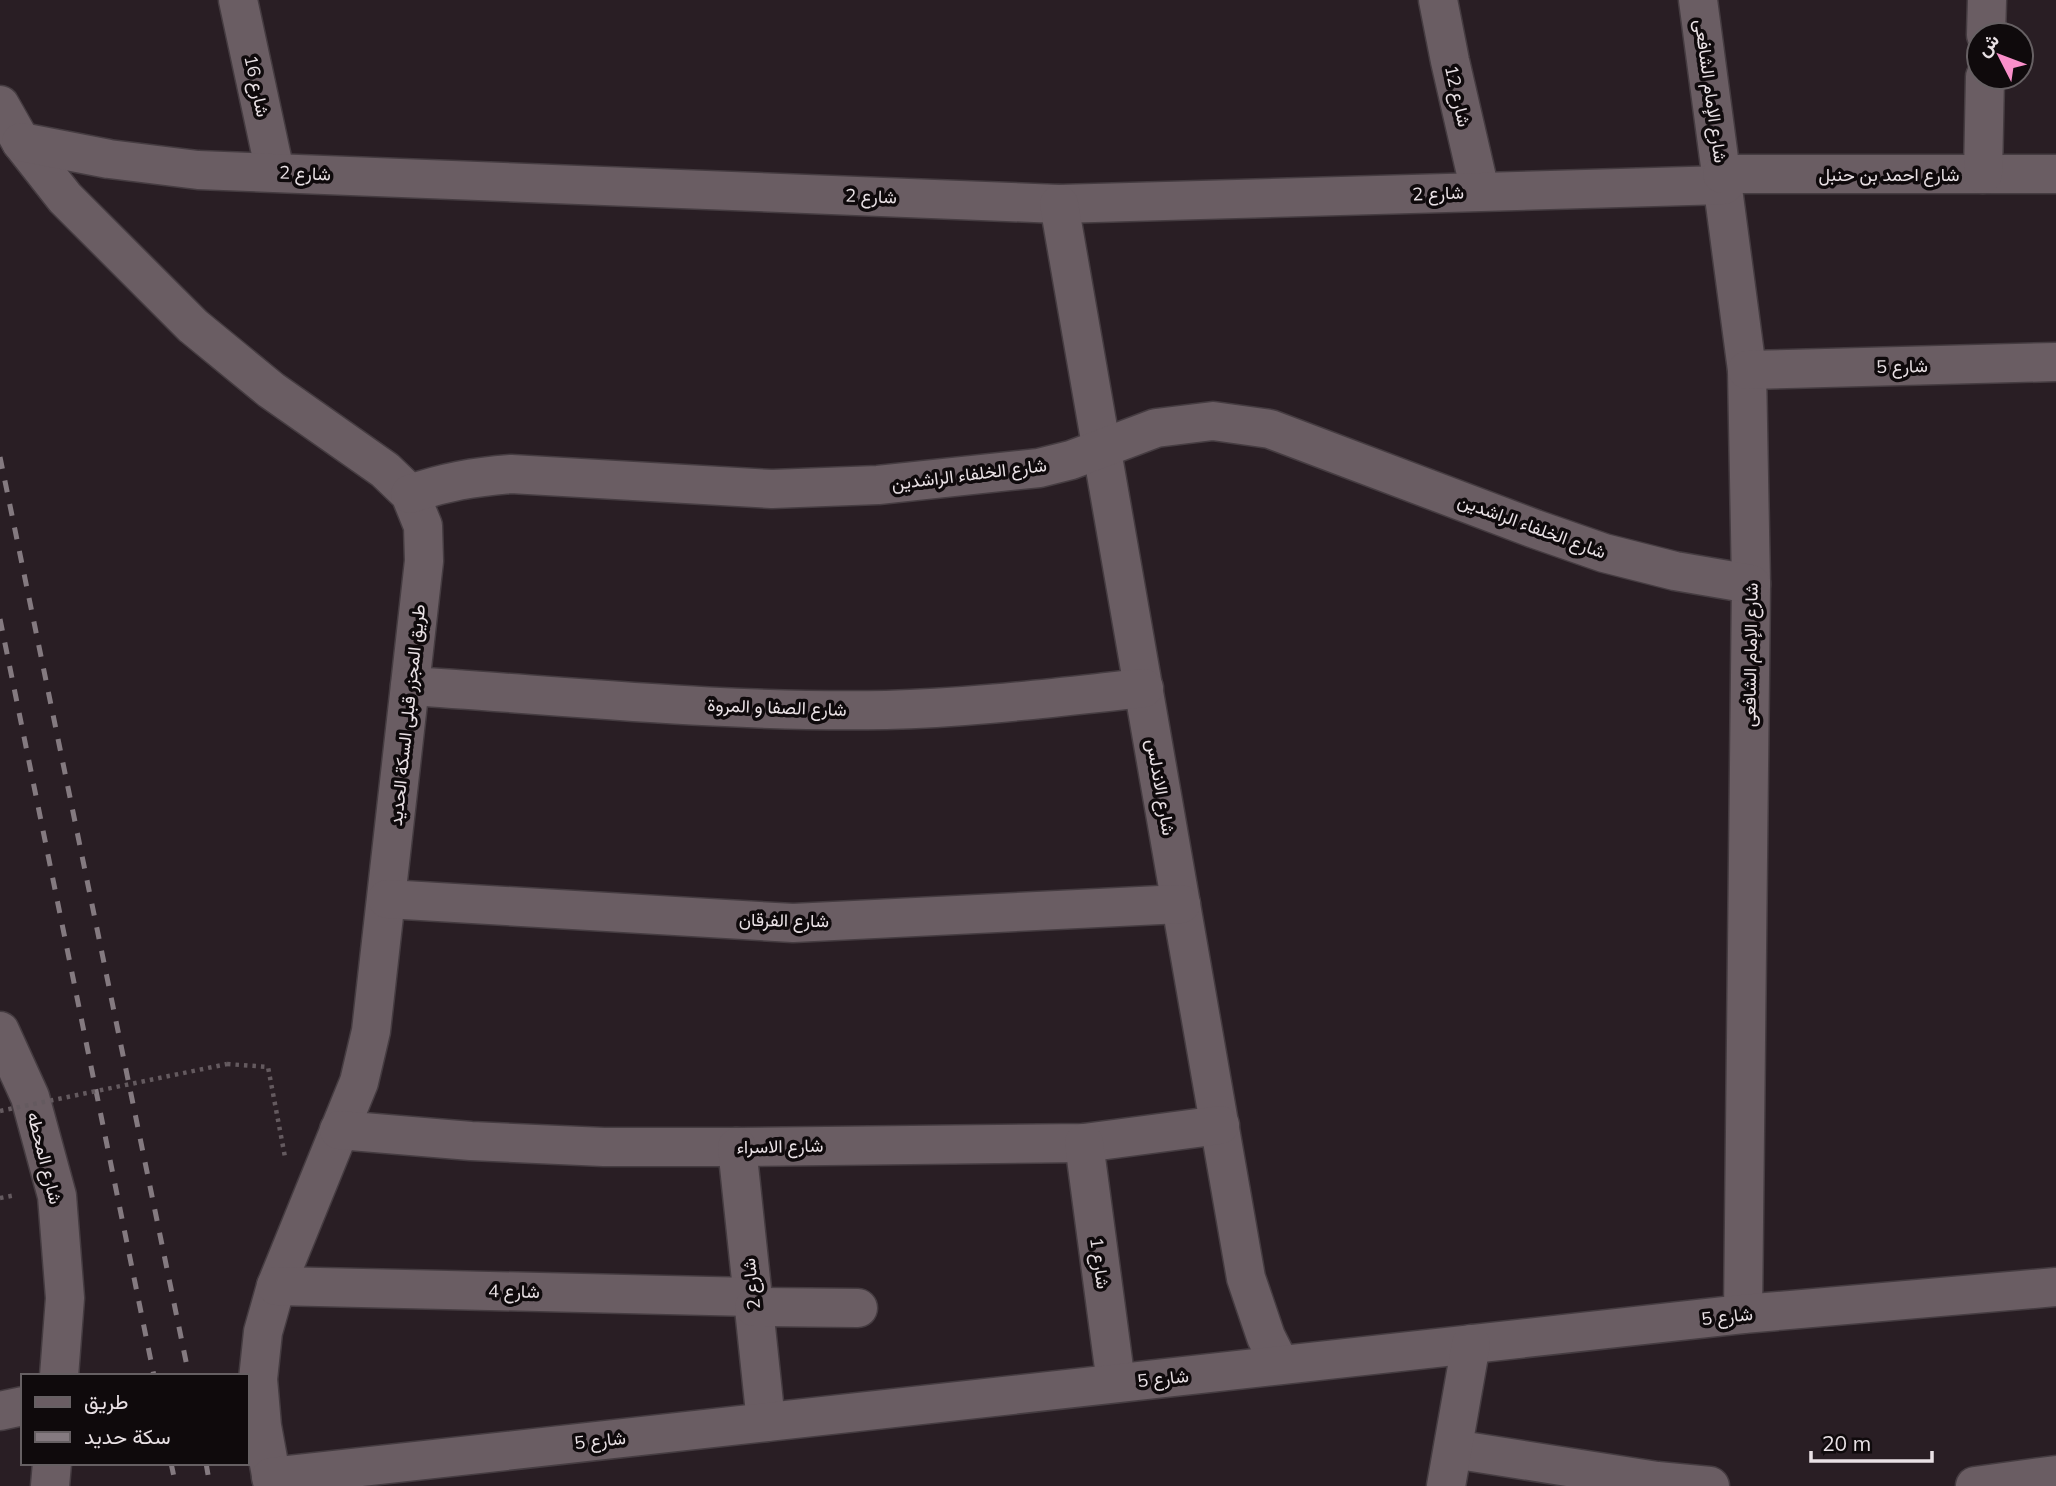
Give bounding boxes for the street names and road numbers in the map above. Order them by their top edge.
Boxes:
street label: شارع الإمام الشافعى [1689,18,1732,164]
street label: شارع 16 [238,53,275,119]
street label: شارع 12 [1439,63,1476,129]
street label: شارع 2 [279,161,331,186]
street label: شارع احمد بن حنبل [1818,163,1960,187]
street label: شارع 2 [1412,181,1464,206]
street label: شارع 2 [845,184,897,209]
street label: شارع 5 [1876,354,1928,379]
street label: شارع الخلفاء الراشدين [890,453,1048,496]
street label: شارع الخلفاء الراشدين [1454,488,1609,564]
street label: شارع الإمام الشافعى [1737,583,1764,727]
street label: طريق المجزر قبلى السكة الحديد [384,603,430,827]
street label: شارع الصفا و المروة [707,693,847,722]
street label: شارع الاندلس [1140,737,1181,837]
street label: شارع الفرقان [739,908,829,933]
street label: شارع المحطه [21,1109,68,1207]
street label: شارع الاسراء [736,1134,824,1159]
street label: شارع 1 [1084,1236,1115,1290]
street label: شارع 2 [737,1257,766,1311]
street label: شارع 4 [488,1279,540,1304]
street label: شارع 5 [1700,1302,1754,1331]
street label: شارع 5 [1136,1364,1190,1393]
street label: شارع 5 [573,1426,627,1455]

